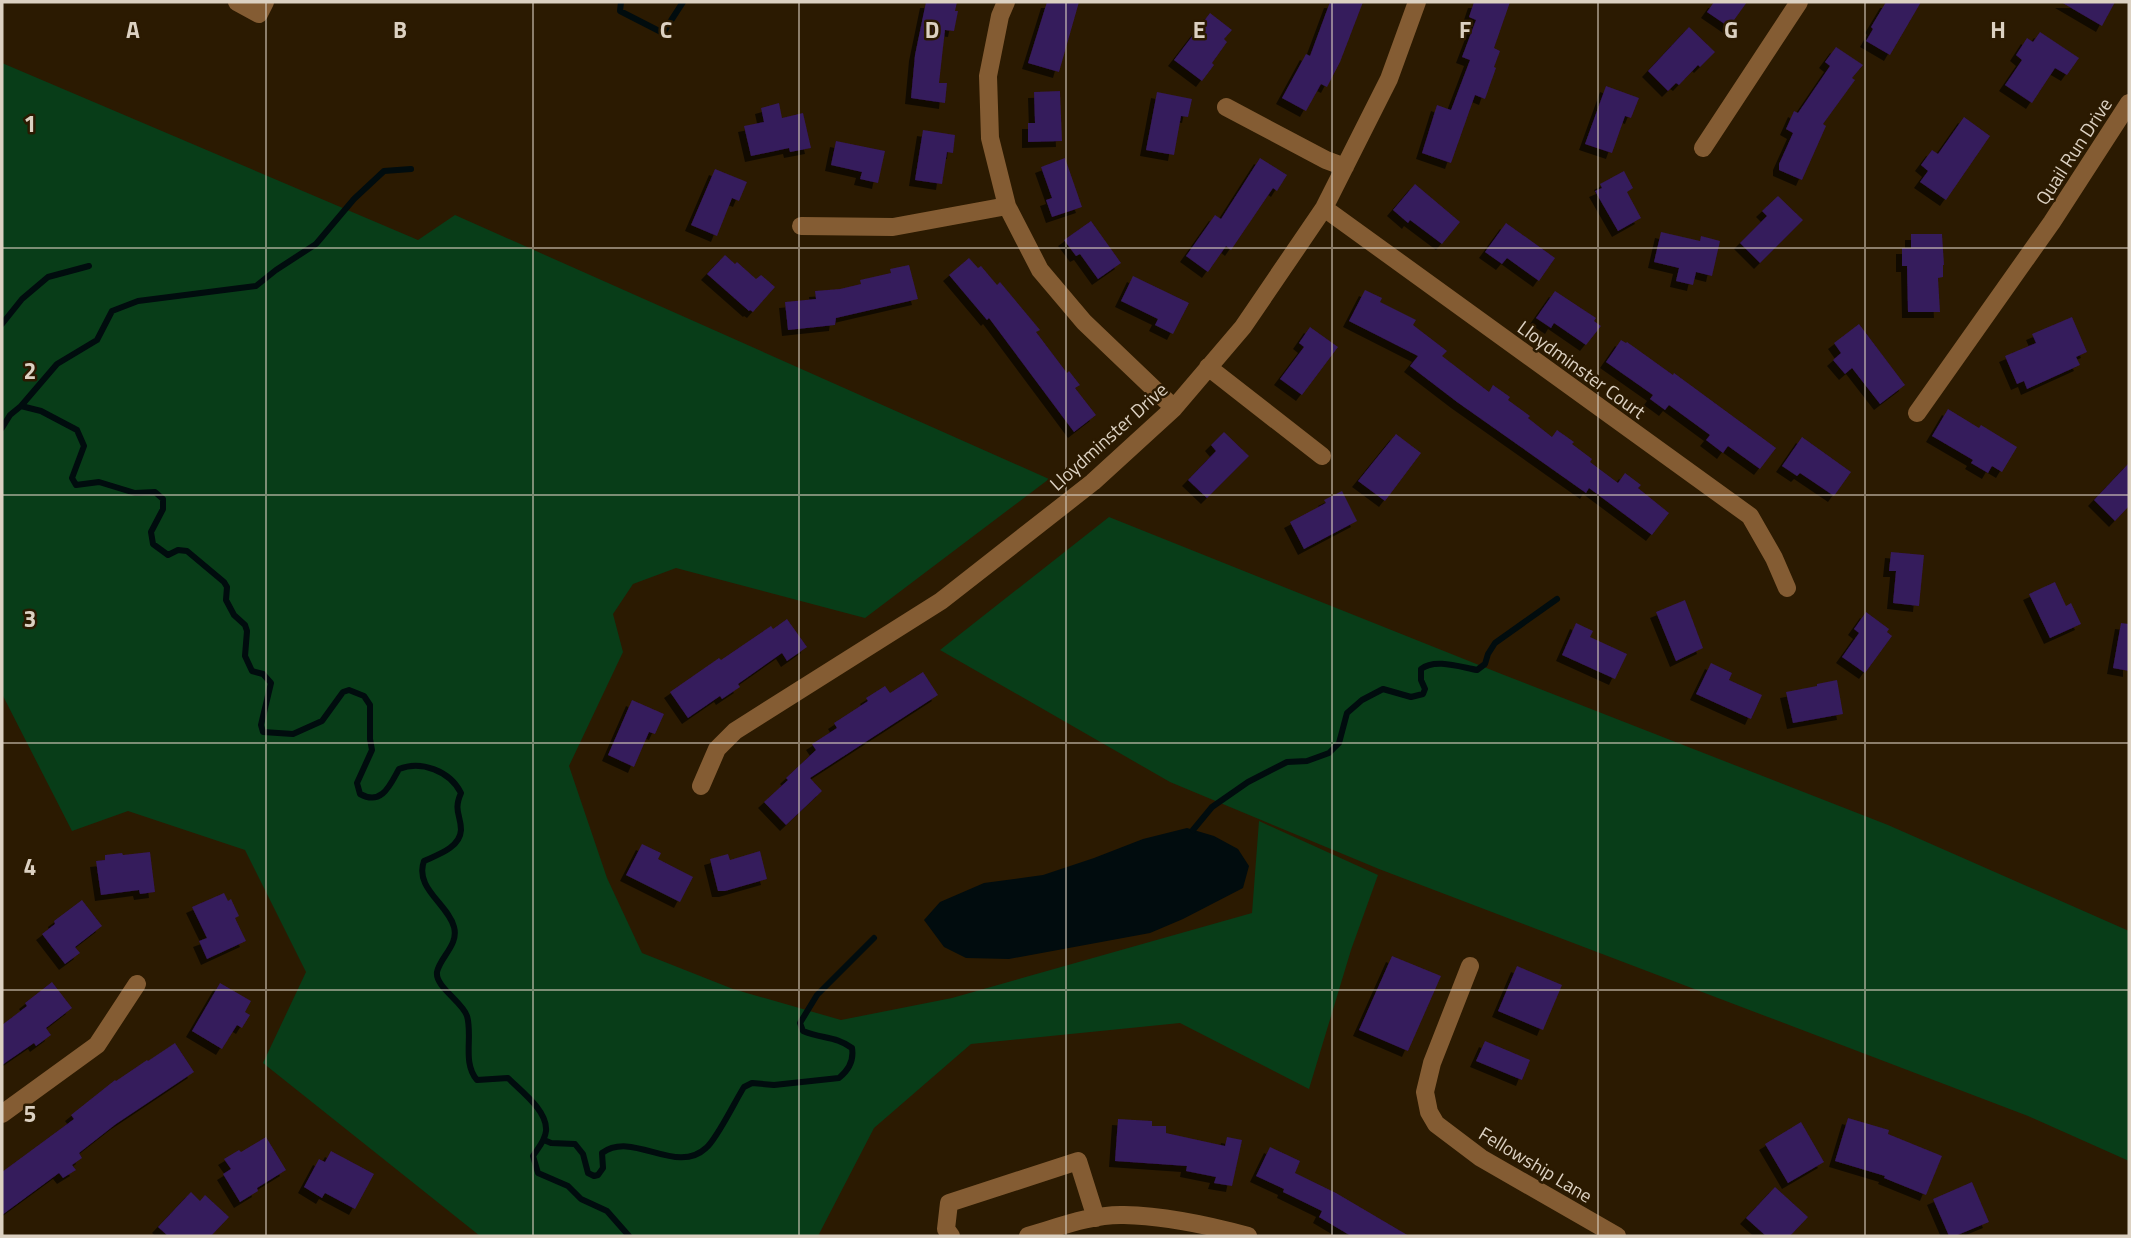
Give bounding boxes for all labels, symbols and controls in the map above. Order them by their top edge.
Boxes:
text: A [126,12,140,47]
text: B [393,12,407,47]
text: C [660,12,672,47]
text: D [925,12,939,47]
text: E [1193,12,1205,47]
text: F [1459,12,1471,47]
text: G [1724,12,1738,47]
text: H [1990,12,2006,47]
street label: Quail Run Drive [2027,92,2119,210]
text: 1 [24,106,36,141]
street label: Lloydminster Court [1512,313,1652,426]
text: 2 [24,353,36,388]
street label: Lloydminster Drive [1043,375,1173,497]
text: 3 [24,601,36,636]
text: 4 [24,849,36,884]
text: 5 [24,1096,36,1131]
street label: Fellowship Lane [1474,1119,1598,1209]

